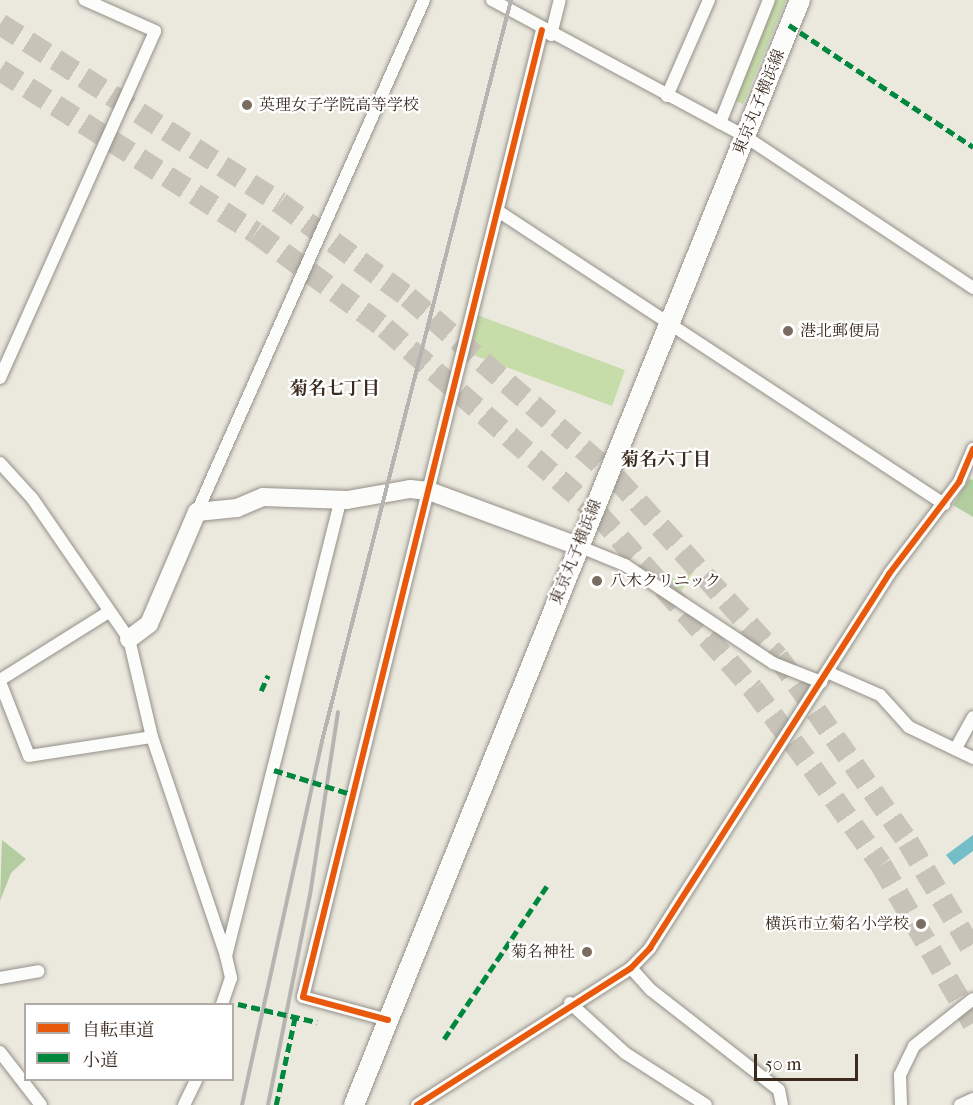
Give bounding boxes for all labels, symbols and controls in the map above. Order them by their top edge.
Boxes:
street label: 東京丸子横浜線 [729,46,789,158]
place label: 英理女子学院高等学校 [259,95,419,115]
marker: 英理女子学院高等学校 [240,98,254,112]
place label: 港北郵便局 [800,321,880,341]
marker: 港北郵便局 [781,324,795,338]
district label: 菊名七丁目 [290,378,380,400]
district label: 菊名六丁目 [621,449,711,471]
street label: 東京丸子横浜線 [546,496,606,608]
place label: 八木クリニック [610,571,722,591]
marker: 八木クリニック [588,572,606,590]
place label: 横浜市立菊名小学校 [765,914,909,934]
marker: 横浜市立菊名小学校 [914,917,928,931]
place label: 菊名神社 [511,942,575,962]
marker: 菊名神社 [580,945,594,959]
legend [24,1003,234,1081]
text: 自転車道 [82,1020,154,1041]
scale bar [757,1042,860,1080]
text: 小道 [82,1050,118,1071]
text: 50 m [765,1054,801,1075]

